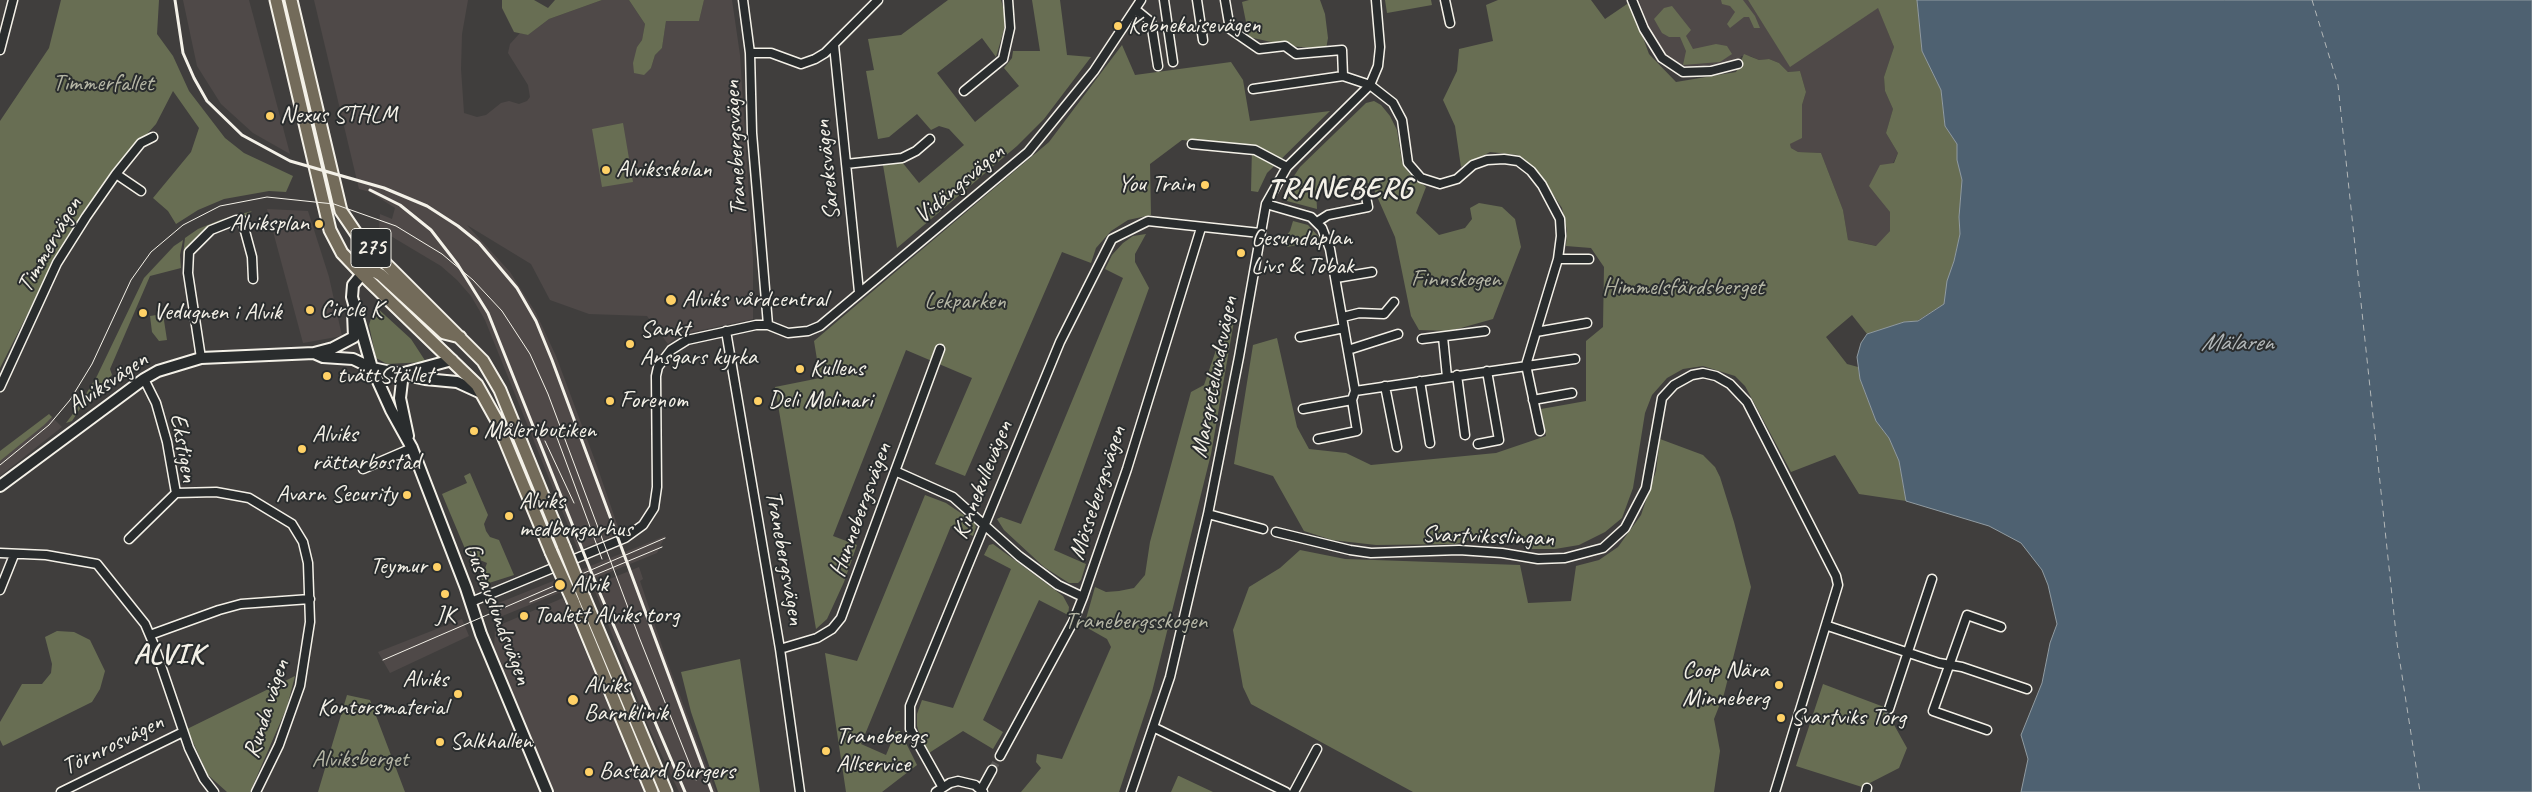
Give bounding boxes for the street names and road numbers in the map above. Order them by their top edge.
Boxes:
street label: Tranebergsvägen [718,79,754,217]
street label: Sareksvägen [808,118,848,222]
street label: Vidängsvägen [909,138,1011,230]
street label: Timmervägen [11,192,89,298]
road number: 275 [351,228,391,268]
street label: Margretelundsvägen [1185,294,1245,460]
street label: Alviksvägen [62,346,154,420]
street label: Ekstigen [163,411,203,485]
street label: Kinnekullevägen [946,417,1020,543]
street label: Mössebergsvägen [1063,422,1133,564]
street label: Hunnebergsvägen [823,439,899,581]
street label: Tranebergsvägen [758,489,810,627]
street label: Svartviksslingan [1422,520,1554,554]
street label: Gustavslundsvägen [457,539,537,689]
street label: Runda vägen [238,656,296,762]
street label: Törnrosvägen [57,708,169,782]

